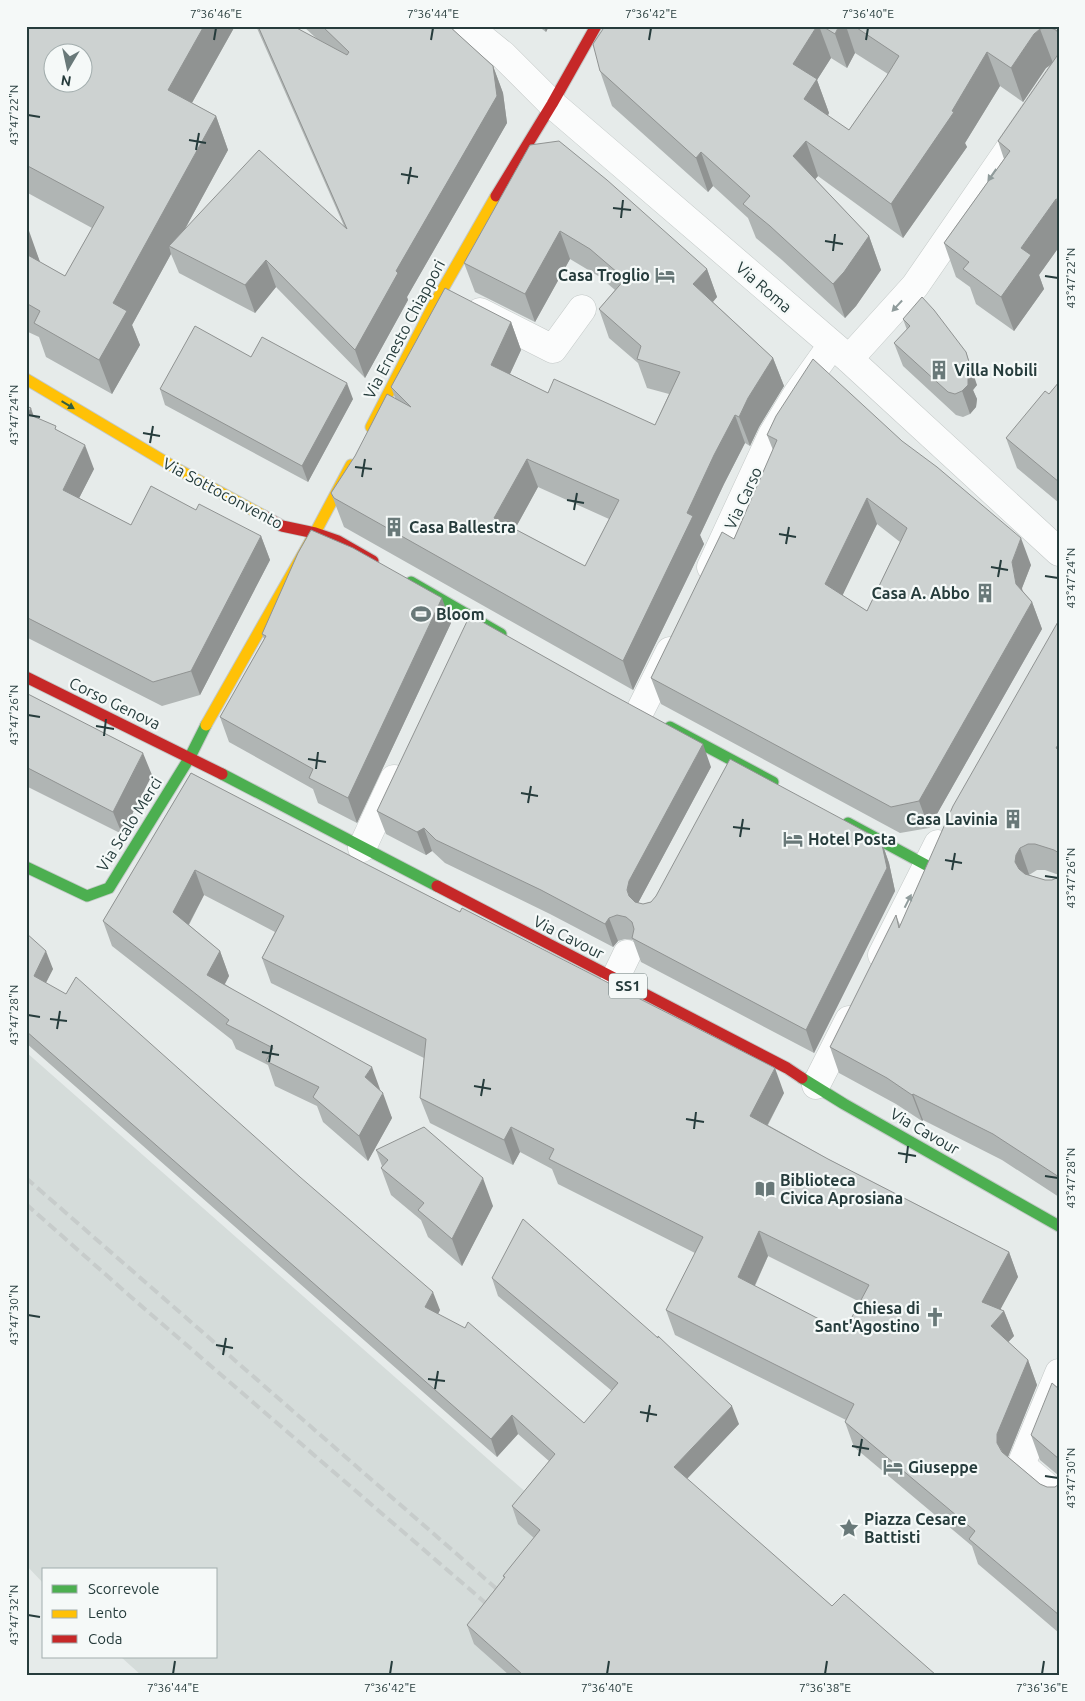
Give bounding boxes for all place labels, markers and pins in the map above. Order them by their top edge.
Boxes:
hotel icon: Casa Troglio [654,264,676,286]
place label: Casa Troglio [558,266,650,284]
building icon: Villa Nobili [928,359,950,381]
place label: Villa Nobili [954,361,1037,379]
building icon: Casa Ballestra [383,516,405,538]
place label: Casa Ballestra [409,518,516,536]
building icon: Casa A. Abbo [974,582,996,604]
place label: Casa A. Abbo [871,584,970,602]
sports icon: Bloom [410,603,432,625]
place label: Bloom [436,605,485,623]
building icon: Casa Lavinia [1002,808,1024,830]
place label: Casa Lavinia [906,810,998,828]
hotel icon: Hotel Posta [782,828,804,850]
place label: Hotel Posta [808,830,896,848]
place label: Biblioteca Civica Aprosiana [780,1171,903,1207]
library icon: Biblioteca Civica Aprosiana [754,1178,776,1200]
place label: Chiesa di Sant'Agostino [815,1299,920,1335]
church icon: Chiesa di Sant'Agostino [924,1306,946,1328]
hotel icon: Giuseppe [882,1456,904,1478]
place label: Giuseppe [908,1458,978,1476]
place label: Piazza Cesare Battisti [864,1510,966,1546]
place icon: Piazza Cesare Battisti [838,1517,860,1539]

